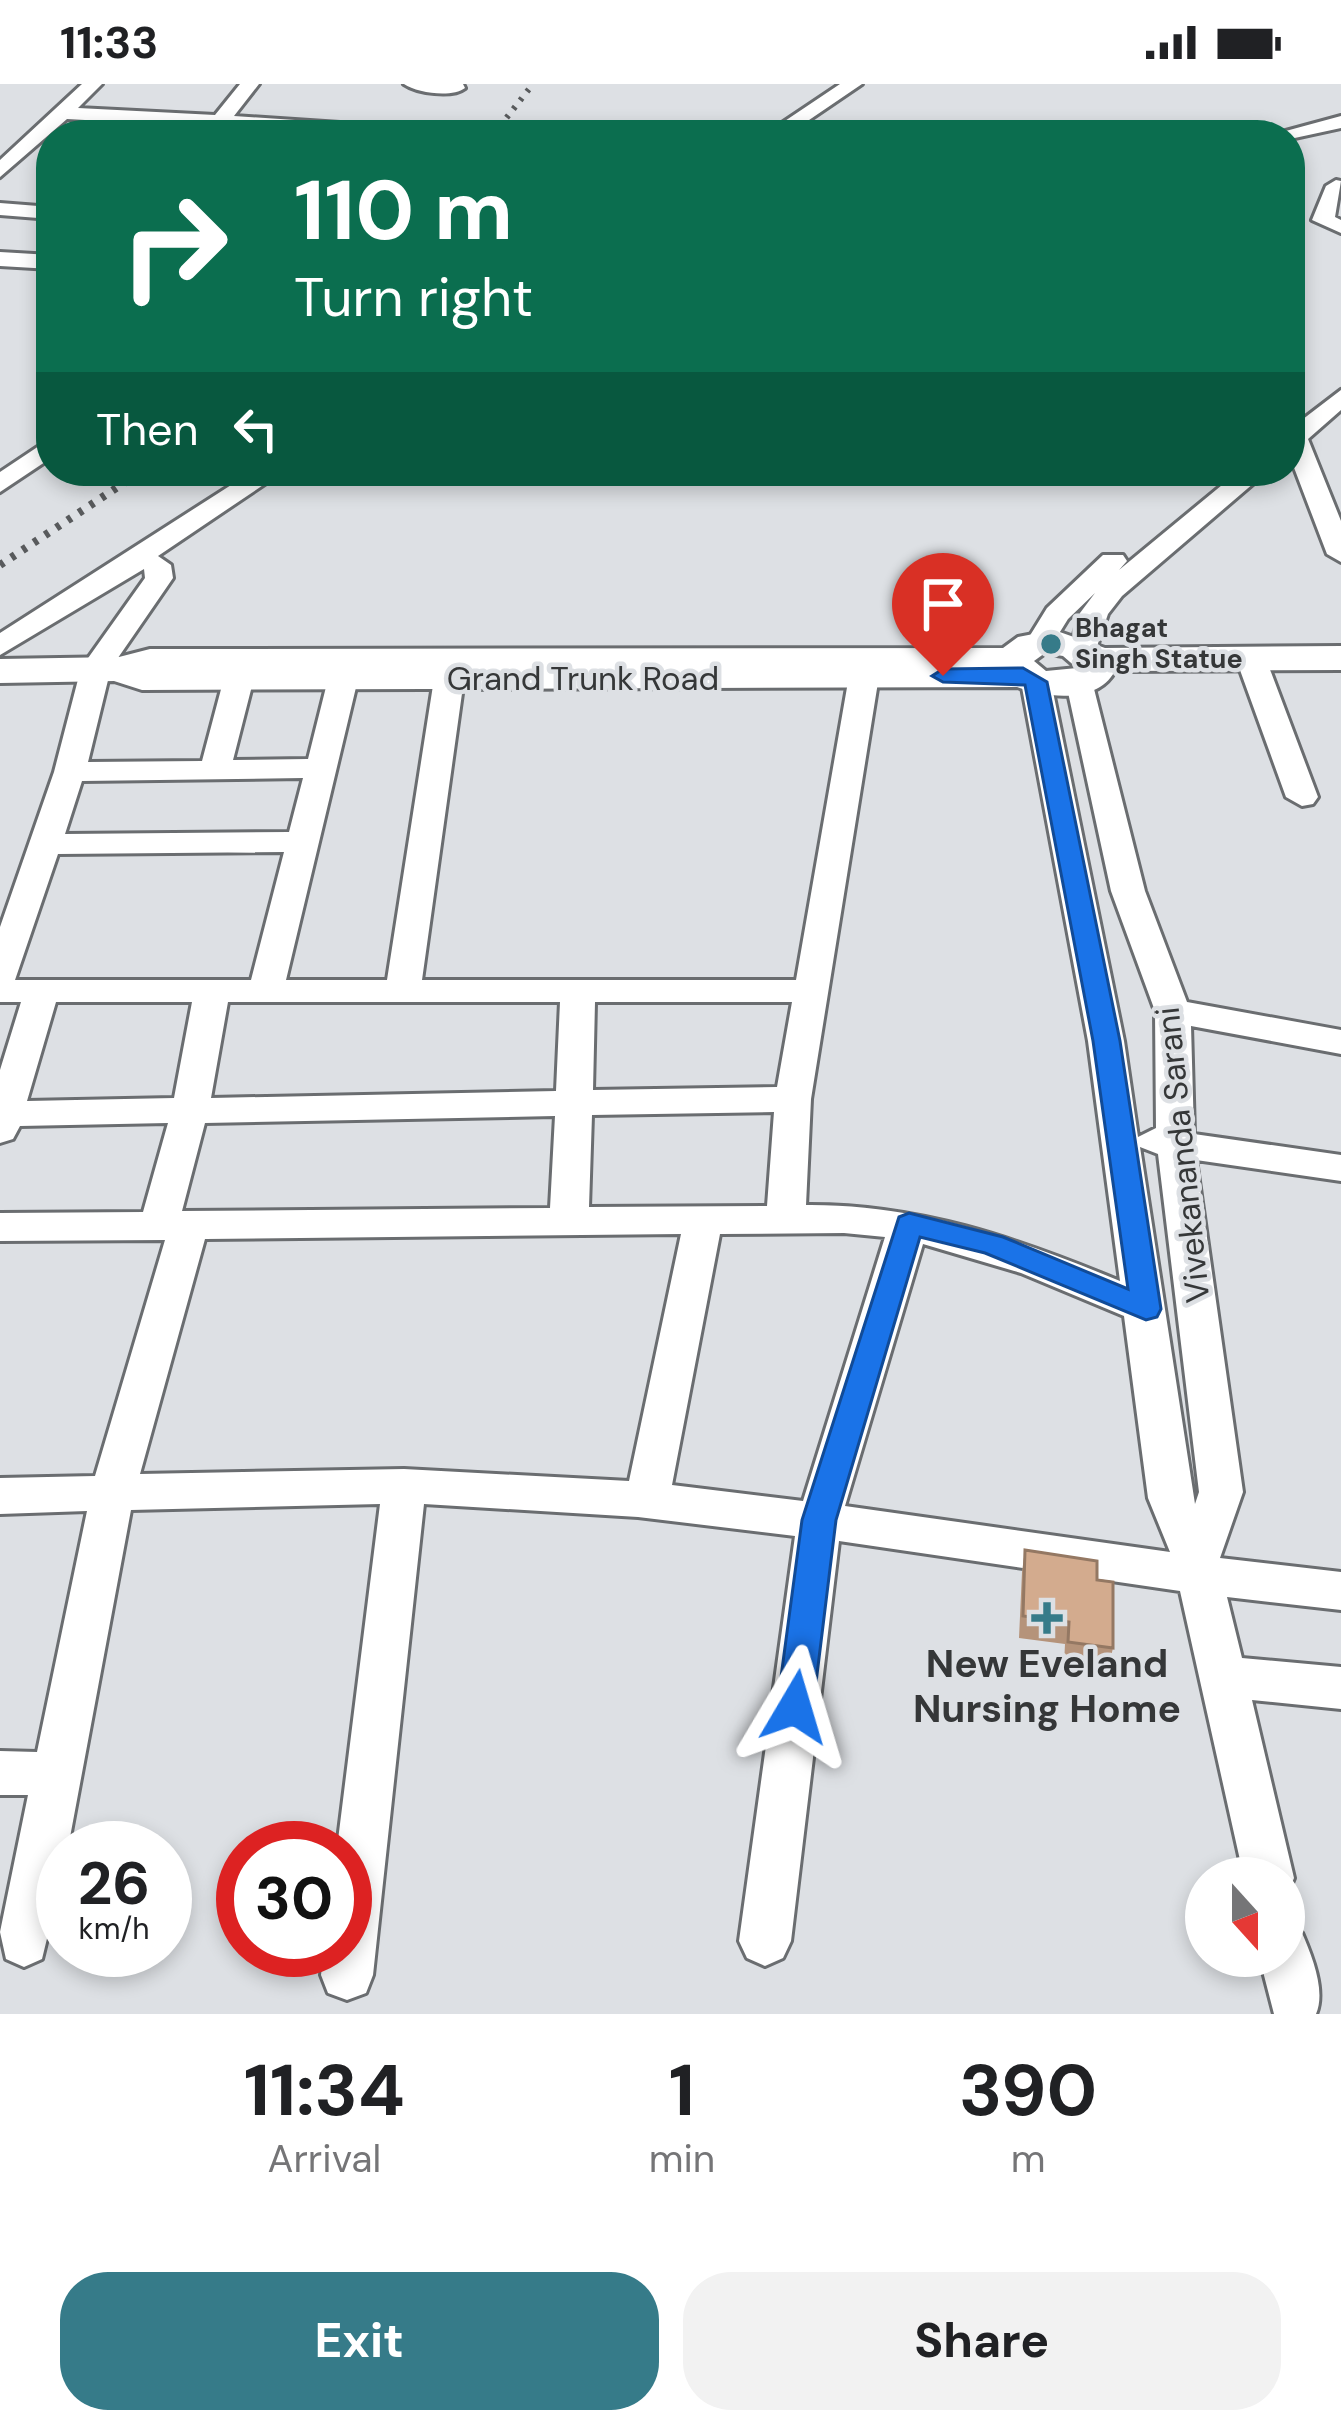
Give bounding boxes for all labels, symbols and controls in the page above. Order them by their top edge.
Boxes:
text: 11:33 [60,13,158,72]
text: 110 m [294,156,513,265]
icon: right [96,168,252,324]
text: Turn right [294,262,533,333]
icon: left [223,396,289,462]
text: Then [96,400,199,459]
pin [892,553,994,676]
icon: arrive [910,571,976,637]
place label: Bhagat Singh Statue [1075,610,1243,676]
marker: Bhagat Singh Statue [1038,631,1064,657]
street label: Grand Trunk Road [447,657,719,700]
street label: Vivekananda Sarani [1146,1005,1219,1305]
marker: New Eveland Nursing Home [1031,1602,1063,1634]
place label: New Eveland Nursing Home [913,1638,1181,1734]
position arrow [732,1644,858,1770]
speed limit sign: 30 [216,1821,372,1977]
text: 26 [78,1844,150,1923]
north arrow [1185,1857,1305,1977]
map controls [1185,1857,1305,1977]
text: km/h [79,1909,149,1948]
text: 11:34 [244,2044,405,2137]
text: 1 [669,2044,695,2137]
text: 390 [959,2044,1097,2137]
text: Arrival [268,2133,381,2184]
text: min [649,2133,715,2184]
text: m [1011,2133,1045,2184]
button: Exit [60,2272,659,2410]
button: Share [683,2272,1281,2410]

